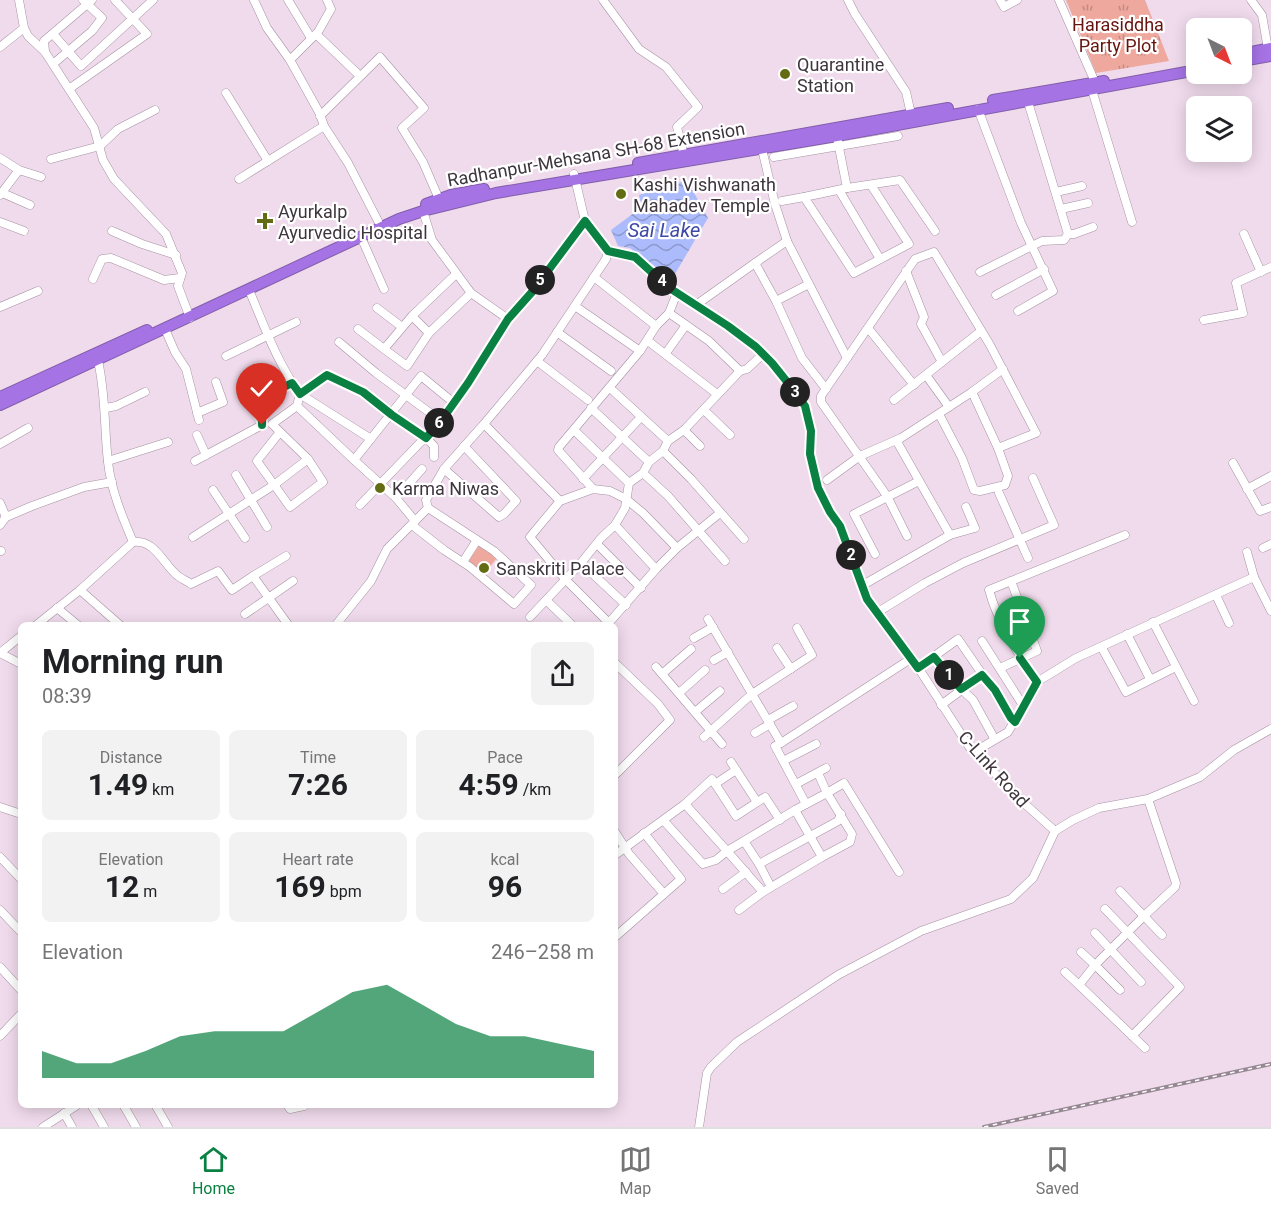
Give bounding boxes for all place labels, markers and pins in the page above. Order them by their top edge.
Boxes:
place label: Quarantine Station [797,54,884,96]
marker: Quarantine Station [778,67,792,81]
place label: Kashi Vishwanath Mahadev Temple [633,174,776,216]
marker: Kashi Vishwanath Mahadev Temple [614,187,628,201]
place label: Ayurkalp Ayurvedic Hospital [278,201,428,243]
marker: Ayurkalp Ayurvedic Hospital [256,212,274,230]
pin: 5 [525,265,555,295]
pin: 4 [647,266,677,296]
pin [236,363,287,425]
pin: 3 [780,377,810,407]
pin: 6 [424,408,454,438]
place label: Karma Niwas [392,478,499,499]
marker: Karma Niwas [373,481,387,495]
pin: 2 [836,540,866,570]
place label: Sanskriti Palace [496,558,624,579]
marker: Sanskriti Palace [477,561,491,575]
pin [994,596,1045,658]
pin: 1 [934,660,964,690]

